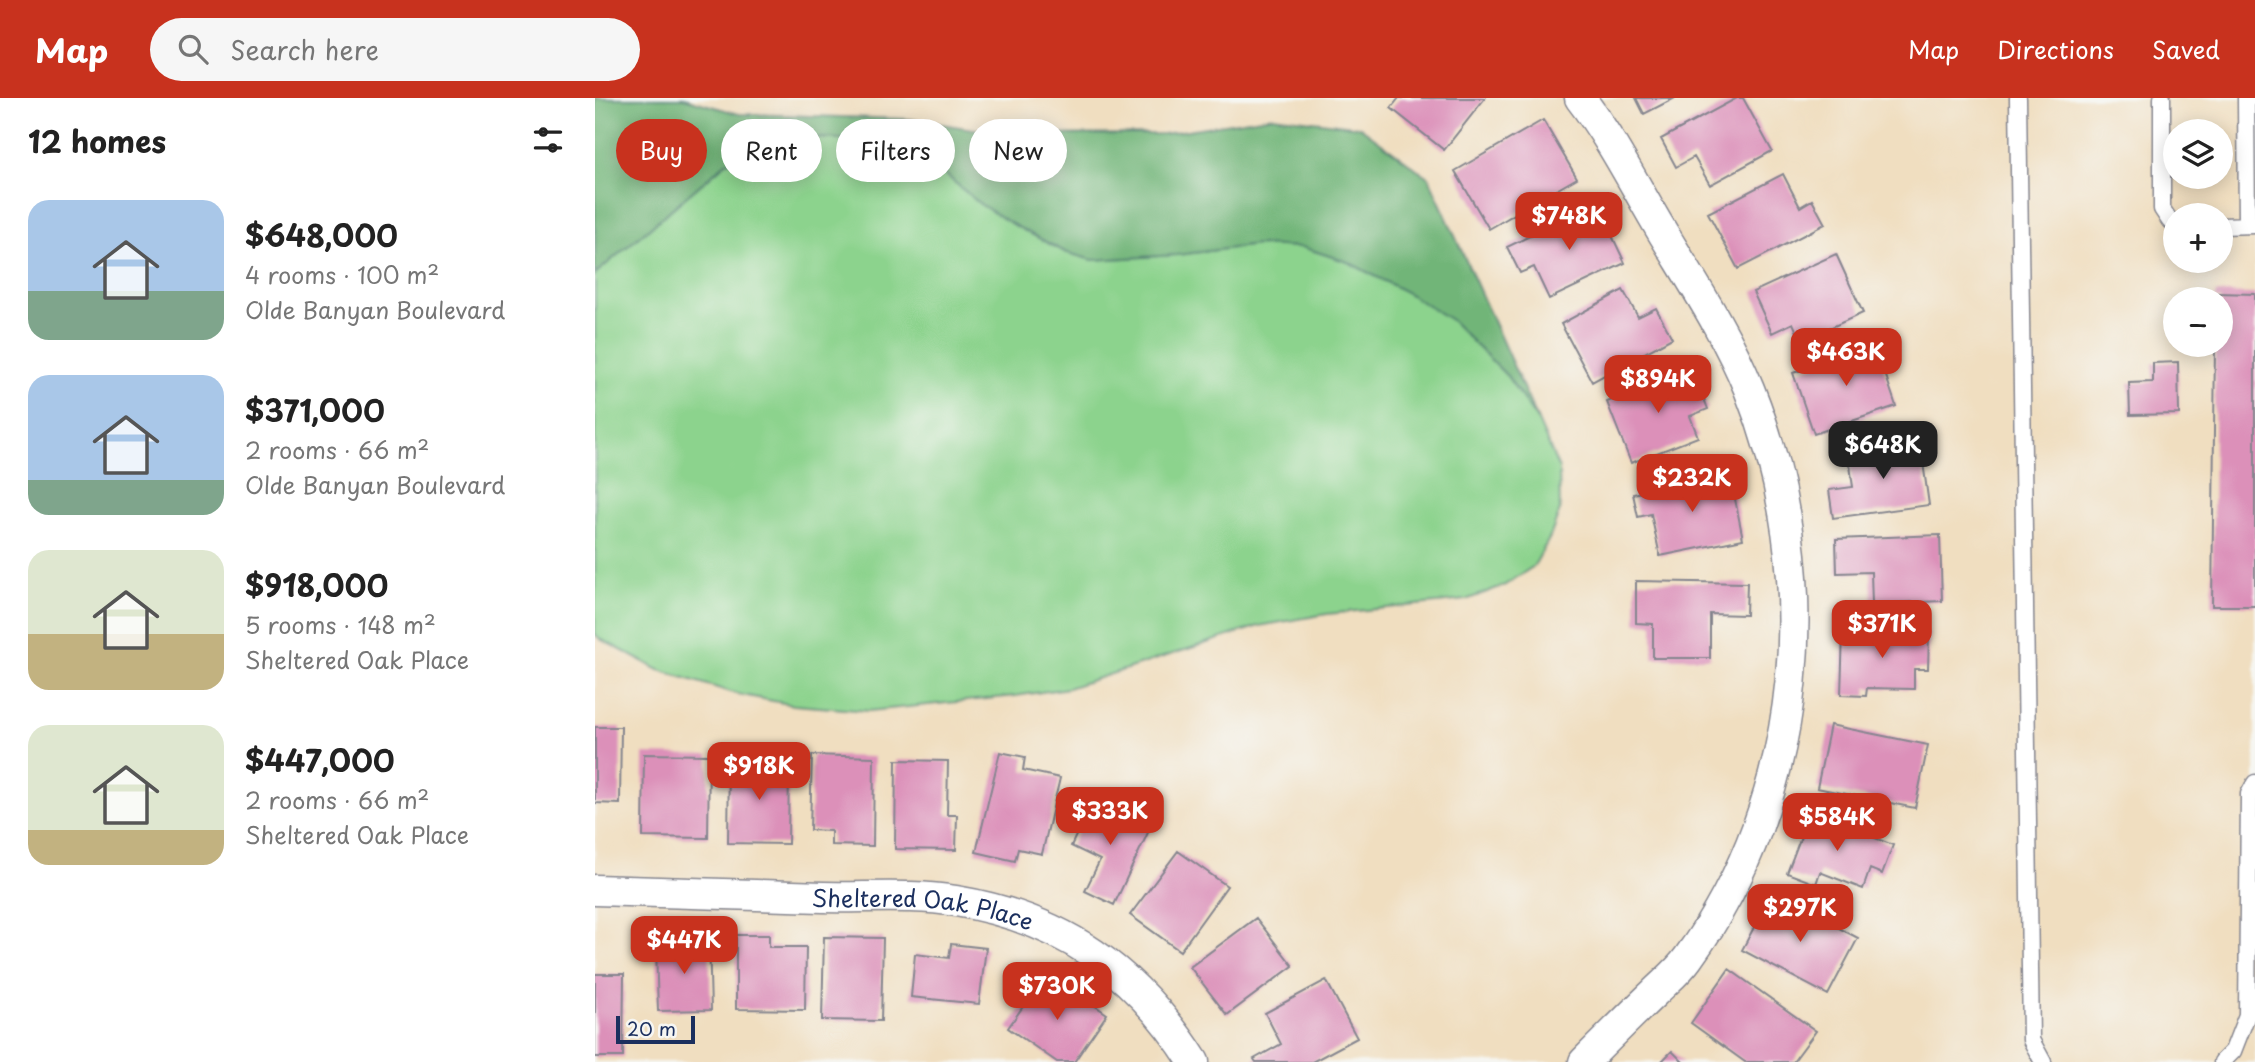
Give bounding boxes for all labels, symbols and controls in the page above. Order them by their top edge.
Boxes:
search box [150,18,640,81]
text: Map [35,24,108,74]
icon: search [174,30,212,68]
text: Search here [230,30,379,69]
text: Map [1908,31,1959,67]
text: Directions [1997,31,2114,67]
text: Saved [2152,31,2220,67]
text: 12 homes [28,118,166,163]
chip: Buy [616,119,707,182]
chip: Rent [721,119,822,182]
chip: Filters [836,119,955,182]
chip: New [969,119,1067,182]
map controls [2163,119,2233,357]
button: layers [2163,119,2233,189]
icon: filters [529,121,567,159]
pin: $748K [1520,192,1618,252]
text: $748K [1531,197,1607,232]
button: + [2163,203,2233,273]
text: $648,000 [245,212,398,257]
icon: home [84,228,168,312]
text: 4 rooms · 100 m² [245,257,439,292]
button: − [2163,287,2233,357]
text: Olde Banyan Boulevard [245,292,505,327]
pin: $463K [1797,328,1895,388]
text: $463K [1807,333,1885,368]
pin: $894K [1609,356,1707,415]
text: $894K [1620,360,1696,395]
text: $371,000 [245,387,385,432]
icon: home [84,403,168,487]
pin: $648K [1834,422,1932,481]
text: $648K [1844,426,1922,461]
text: 2 rooms · 66 m² [245,432,429,467]
pin: $232K [1643,454,1741,514]
text: $232K [1653,459,1731,494]
text: Olde Banyan Boulevard [245,467,505,502]
text: $918,000 [245,562,388,607]
icon: home [84,578,168,662]
pin: $371K [1833,601,1931,660]
text: $371K [1848,605,1916,640]
text: 5 rooms · 148 m² [245,607,436,642]
text: Sheltered Oak Place [245,642,469,677]
text: $447,000 [245,737,395,782]
pin: $918K [710,742,808,802]
text: $918K [723,747,795,782]
icon: home [84,753,168,837]
text: 2 rooms · 66 m² [245,782,429,817]
pin: $333K [1061,788,1159,847]
text: $333K [1072,792,1148,827]
pin: $584K [1788,794,1886,853]
text: $584K [1799,798,1875,833]
text: Sheltered Oak Place [245,817,469,852]
street label: Sheltered Oak Place [811,879,1039,938]
pin: $297K [1751,884,1849,944]
text: $297K [1763,889,1837,924]
pin: $447K [635,916,733,976]
text: $447K [647,921,721,956]
pin: $730K [1008,962,1106,1022]
text: $730K [1019,967,1095,1002]
scale bar [616,1013,695,1045]
text: 20 m [627,1014,676,1042]

